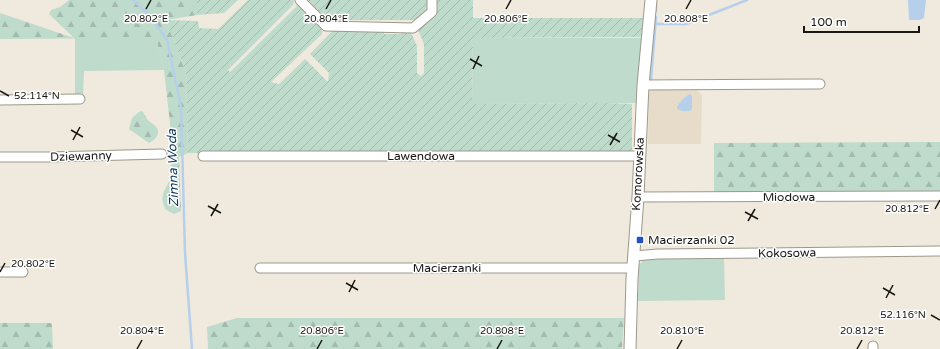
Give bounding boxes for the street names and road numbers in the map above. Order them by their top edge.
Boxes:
street label: Komorowska [629,137,647,211]
street label: Dziewanny [50,148,113,164]
street label: Lawendowa [387,149,455,163]
street label: Miodowa [763,190,815,204]
street label: Kokosowa [758,245,816,261]
street label: Macierzanki [413,261,481,275]

